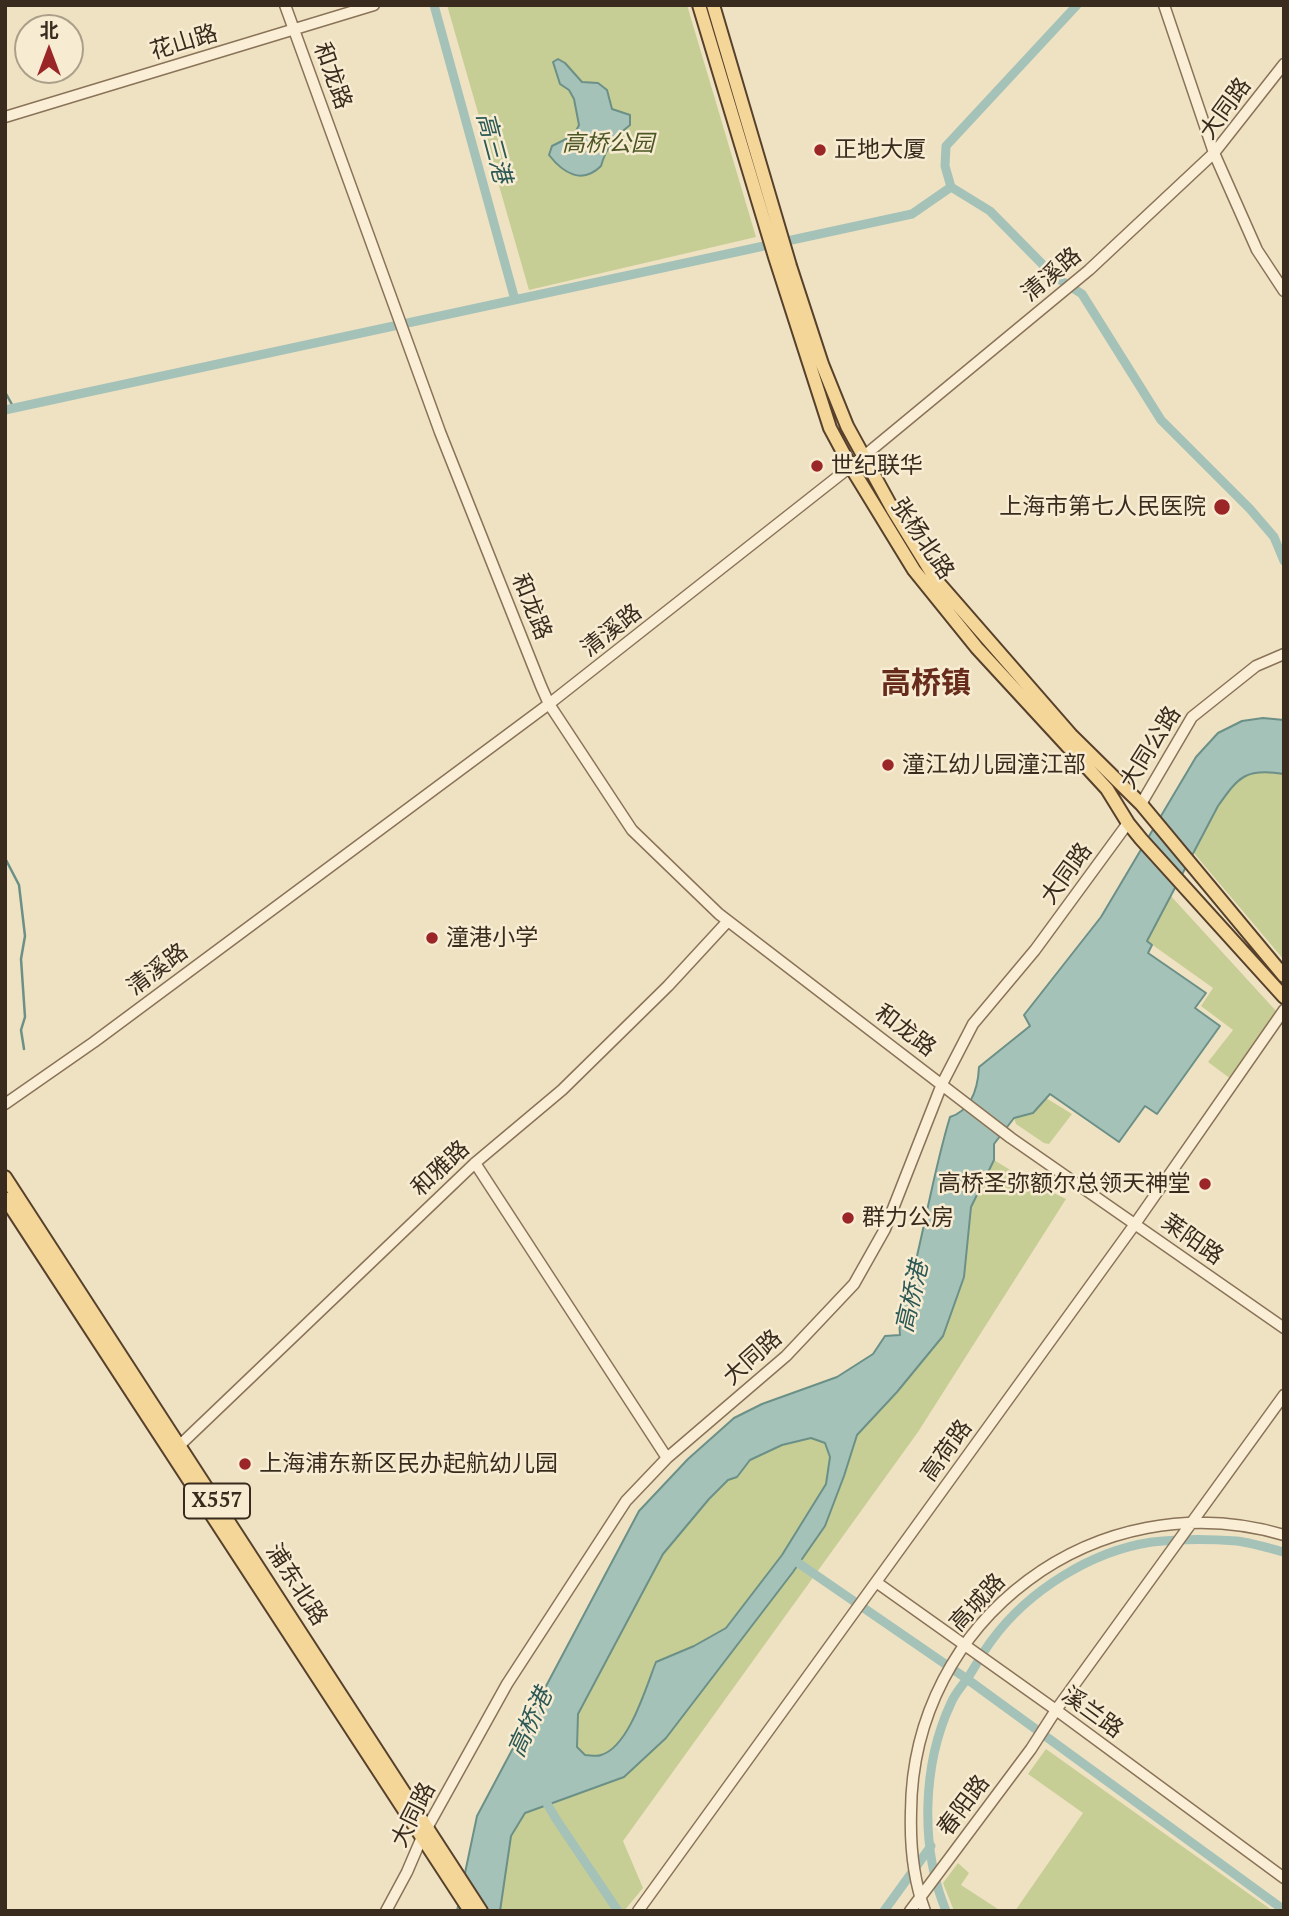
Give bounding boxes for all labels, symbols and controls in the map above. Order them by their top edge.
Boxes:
north arrow [14,14,84,84]
text: 北 [39,17,59,42]
street label: 花山路 [147,20,221,66]
street label: 和龙路 [307,39,357,113]
street label: 大同路 [1195,73,1257,145]
water label: 高三港 [470,109,516,187]
park label: 高桥公园 [562,130,654,158]
place label: 正地大厦 [834,136,926,164]
marker: 正地大厦 [812,142,828,158]
street label: 清溪路 [1017,242,1087,308]
place label: 世纪联华 [831,452,923,480]
marker: 世纪联华 [809,458,825,474]
street label: 张杨北路 [885,493,959,585]
place label: 上海市第七人民医院 [999,493,1206,521]
marker: 上海市第七人民医院 [1212,497,1232,517]
street label: 和龙路 [505,570,557,644]
street label: 清溪路 [576,599,648,663]
district label: 高桥镇 [881,666,971,702]
street label: 大同公路 [1115,702,1187,794]
place label: 潼江幼儿园潼江部 [902,751,1086,779]
marker: 潼江幼儿园潼江部 [880,757,896,773]
street label: 大同路 [1036,838,1098,910]
place label: 潼港小学 [446,924,538,952]
marker: 潼港小学 [424,930,440,946]
street label: 清溪路 [122,938,194,1002]
street label: 和龙路 [869,999,941,1063]
street label: 和雅路 [406,1135,476,1203]
place label: 高桥圣弥额尔总领天神堂 [938,1170,1191,1198]
marker: 高桥圣弥额尔总领天神堂 [1197,1176,1213,1192]
place label: 群力公房 [862,1204,954,1232]
street label: 莱阳路 [1156,1209,1228,1271]
marker: 群力公房 [840,1210,856,1226]
water label: 高桥港 [891,1259,935,1335]
street label: 大同路 [718,1325,788,1391]
street label: 高荷路 [916,1415,978,1487]
place label: 上海浦东新区民办起航幼儿园 [259,1450,558,1478]
marker: 上海浦东新区民办起航幼儿园 [237,1456,253,1472]
road number: X557 [184,1484,250,1518]
street label: 浦东北路 [259,1539,333,1631]
street label: 高城路 [944,1568,1012,1638]
street label: 溪兰路 [1056,1682,1128,1744]
water label: 高桥港 [503,1684,559,1762]
street label: 春阳路 [932,1770,996,1842]
street label: 大同路 [386,1778,442,1852]

